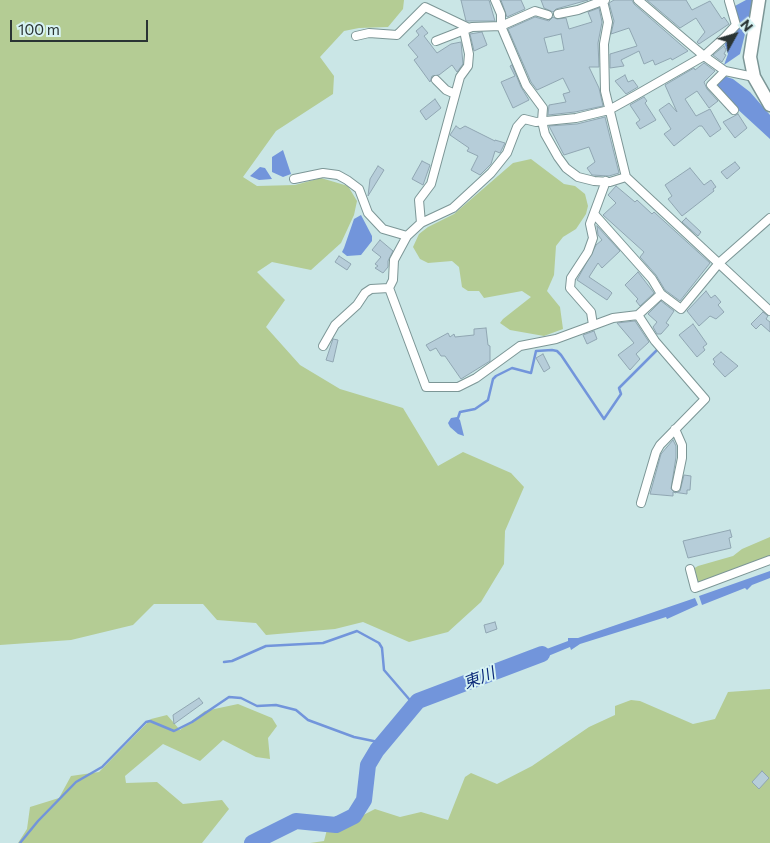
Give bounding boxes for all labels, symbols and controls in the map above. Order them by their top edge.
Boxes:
scale bar [12,10,150,42]
north arrow [710,10,760,60]
text: N [737,16,757,35]
text: 100 m [18,20,60,38]
water label: 東川 [461,663,497,693]

